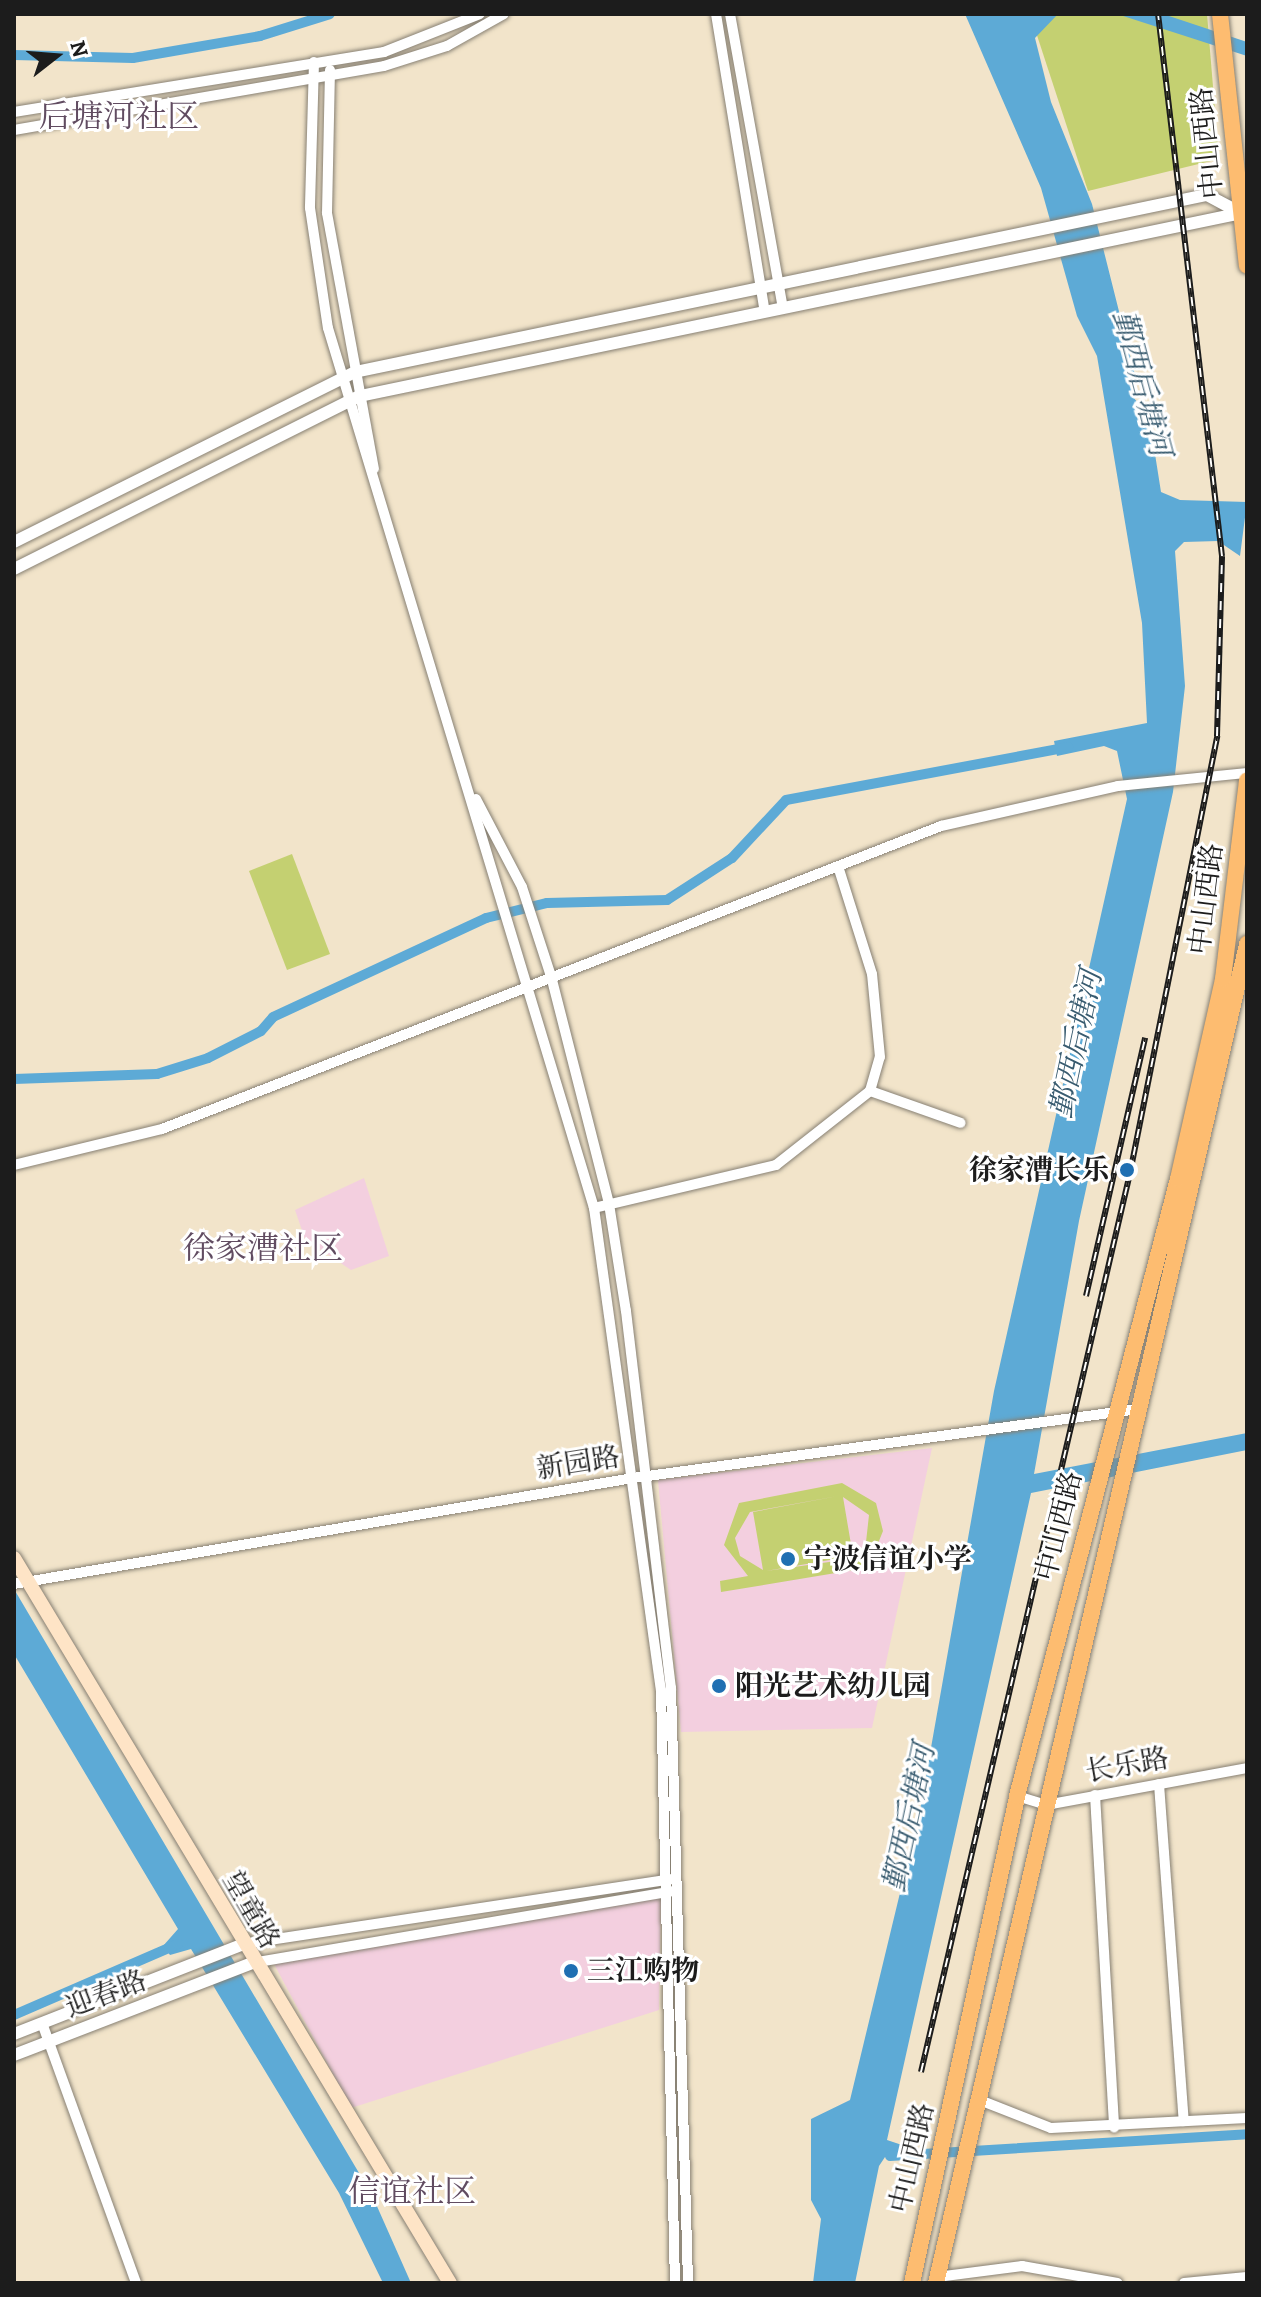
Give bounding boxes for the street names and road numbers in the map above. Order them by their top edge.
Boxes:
street label: 中山西路 [1184,86,1230,200]
street label: 中山西路 [1183,841,1229,957]
street label: 新园路 [534,1440,622,1486]
street label: 中山西路 [1029,1468,1089,1584]
street label: 长乐路 [1083,1741,1171,1789]
street label: 望童路 [215,1865,287,1955]
street label: 迎春路 [61,1963,151,2025]
street label: 中山西路 [883,2100,941,2216]

